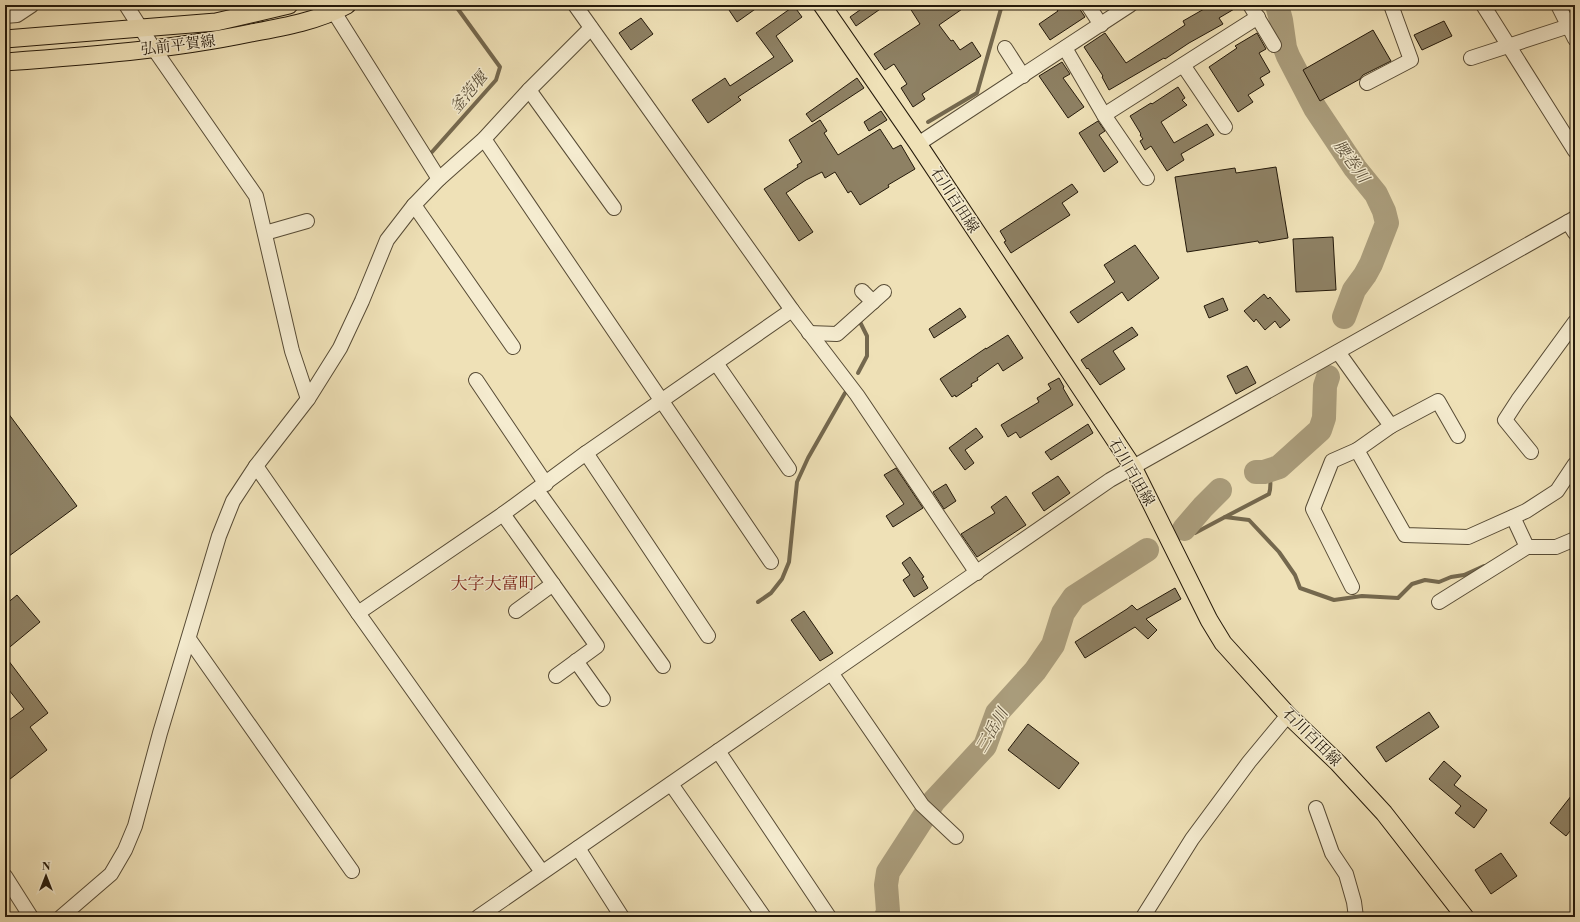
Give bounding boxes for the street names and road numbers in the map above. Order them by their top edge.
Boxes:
street label: 弘前平賀線 [140,31,216,59]
street label: 石川百田線 [926,164,983,237]
street label: 石川百田線 [1105,435,1159,509]
street label: 石川百田線 [1278,704,1345,771]

